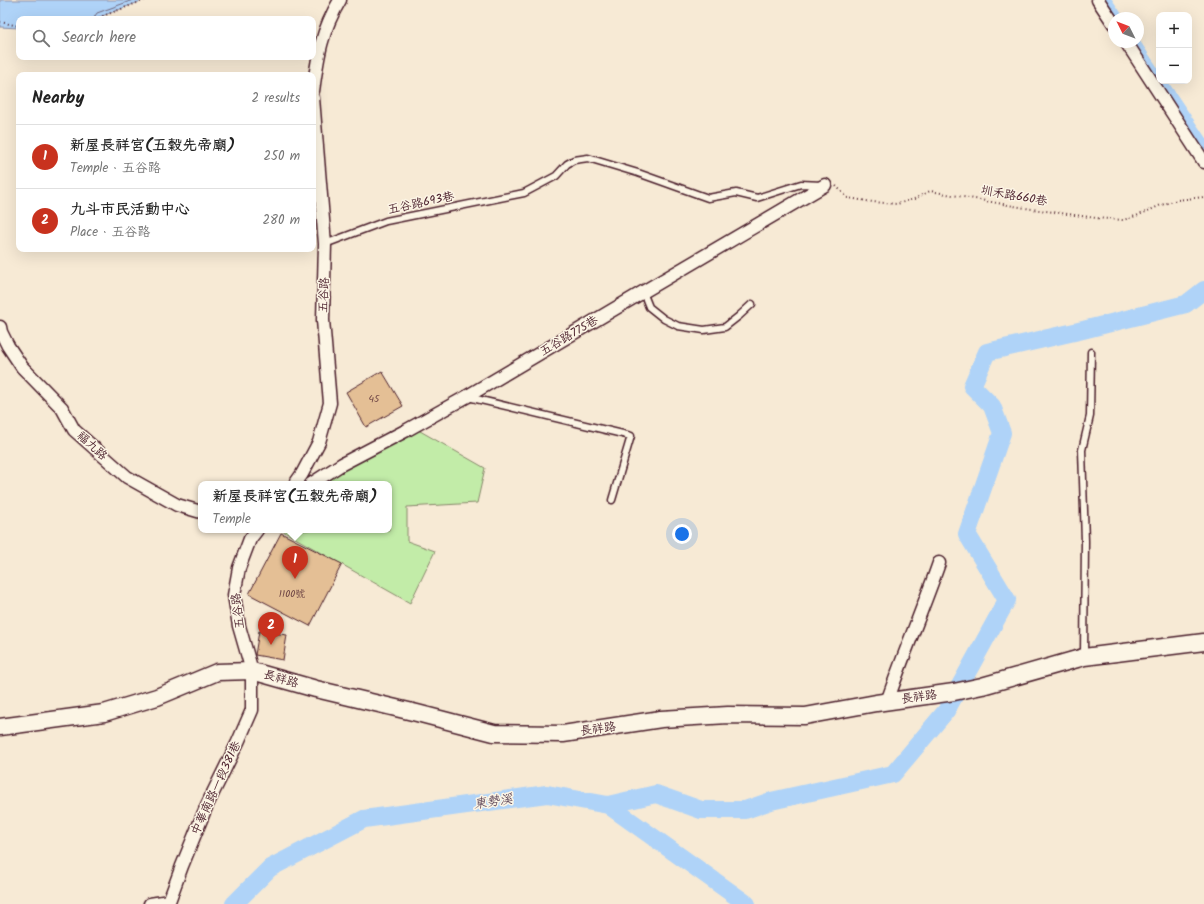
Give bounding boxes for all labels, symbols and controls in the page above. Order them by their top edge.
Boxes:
north arrow [1108,12,1144,48]
map controls [1156,12,1192,84]
button: + [1156,12,1192,48]
search box [16,16,316,60]
text: Search here [62,26,136,50]
icon: search [30,27,52,49]
button: − [1156,48,1192,84]
text: Nearby [32,85,84,112]
text: 2 results [252,88,300,109]
text: 新屋長祥宮(五穀先帝廟) [70,134,235,158]
text: 1 [43,146,47,167]
text: 250 m [263,146,300,167]
text: Temple · 五谷路 [70,158,161,179]
street label: 圳禾路660巷 [979,181,1049,211]
street label: 五谷路693巷 [386,187,456,219]
text: 九斗市民活動中心 [70,198,190,222]
text: 2 [41,210,49,231]
text: 280 m [263,210,300,231]
text: Place · 五谷路 [70,222,150,243]
street label: 五谷路 [314,277,334,313]
street label: 五谷路775巷 [536,311,602,361]
house number: 45 [369,391,380,407]
street label: 福九路 [72,427,112,465]
popup [198,481,392,533]
text: 新屋長祥宮(五穀先帝廟) [212,485,378,509]
text: Temple [212,509,251,530]
your location [672,524,692,544]
pin: 1 [282,546,308,579]
house number: 1100號 [279,586,305,602]
street label: 五谷路 [226,592,250,630]
pin: 2 [258,612,284,645]
street label: 長祥路 [261,665,301,693]
street label: 長祥路 [900,685,938,709]
street label: 長祥路 [579,717,617,741]
street label: 中華南路一段381巷 [186,738,246,838]
water label: 東勢溪 [472,789,515,815]

